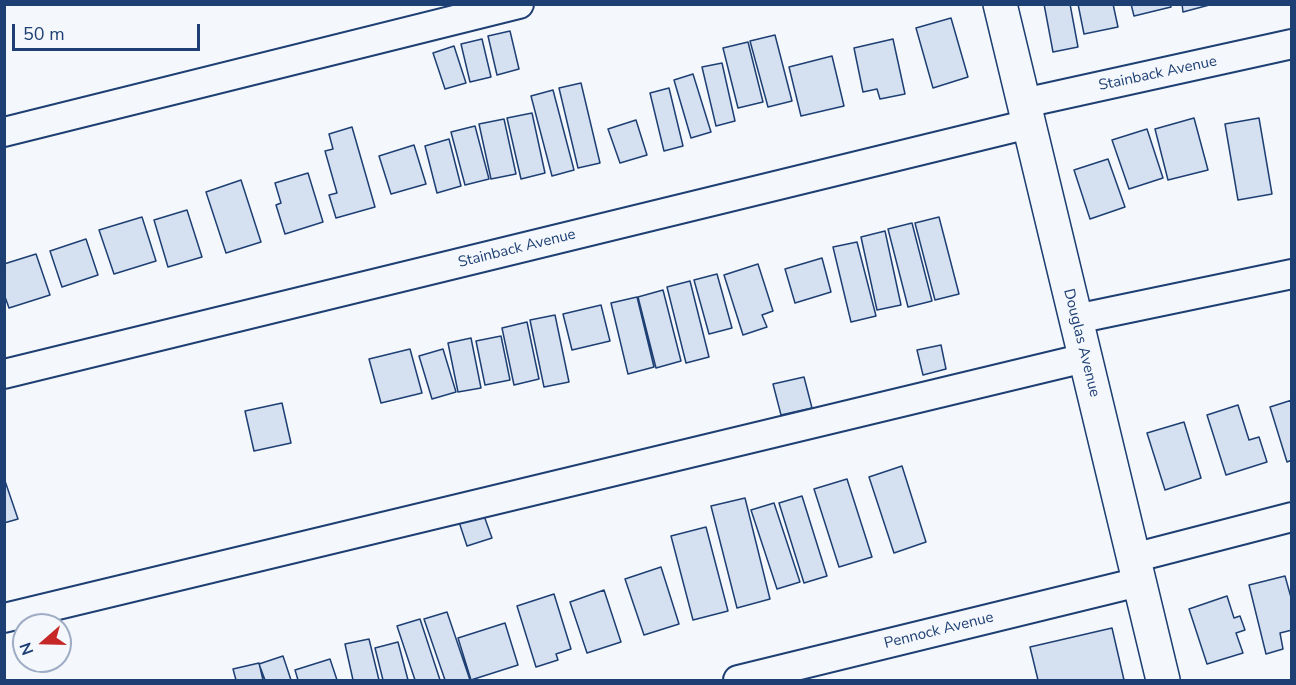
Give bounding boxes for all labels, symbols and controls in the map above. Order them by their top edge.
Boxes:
scale bar [15,12,202,50]
text: 50 m [23,22,65,46]
street label: Stainback Avenue [1097,53,1219,95]
street label: Stainback Avenue [456,226,578,272]
street label: Douglas Avenue [1059,287,1103,399]
street label: Pennock Avenue [883,609,995,653]
north arrow [12,613,72,673]
text: N [15,639,39,658]

